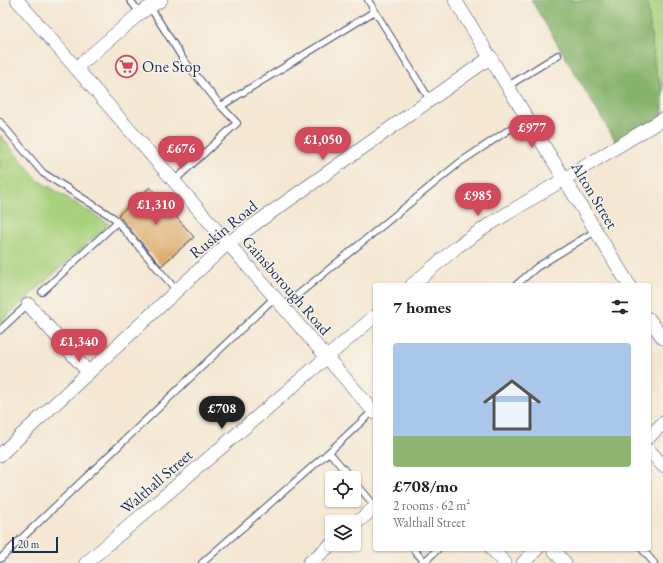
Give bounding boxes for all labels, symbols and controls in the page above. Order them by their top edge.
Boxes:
supermarket icon: One Stop [113,53,139,79]
place label: One Stop [142,56,201,77]
pin: £977 [508,115,556,149]
text: £977 [518,119,546,136]
pin: £1,050 [290,127,356,161]
text: £1,050 [304,131,342,148]
pin: £676 [157,136,205,170]
text: £676 [167,140,195,157]
street label: Alton Street [566,157,623,233]
pin: £985 [454,183,502,217]
text: £985 [464,187,492,204]
pin: £1,310 [123,192,189,226]
street label: Ruskin Road [185,195,262,263]
text: £1,310 [137,196,175,213]
street label: Gainsborough Road [238,231,336,340]
text: 7 homes [393,296,451,318]
icon: filters [609,296,631,318]
pin: £1,340 [46,329,112,363]
text: £1,340 [60,333,98,350]
icon: home [476,369,548,441]
pin: £708 [198,396,246,430]
text: £708 [208,400,236,417]
street label: Walthall Street [116,444,197,518]
map controls [325,471,361,551]
button: locate [325,471,361,507]
text: £708/mo [393,475,458,497]
text: 2 rooms · 62 m² [393,497,470,514]
text: Walthall Street [393,514,465,531]
button: layers [325,515,361,551]
scale bar [12,535,58,554]
text: 20 m [18,537,39,551]

